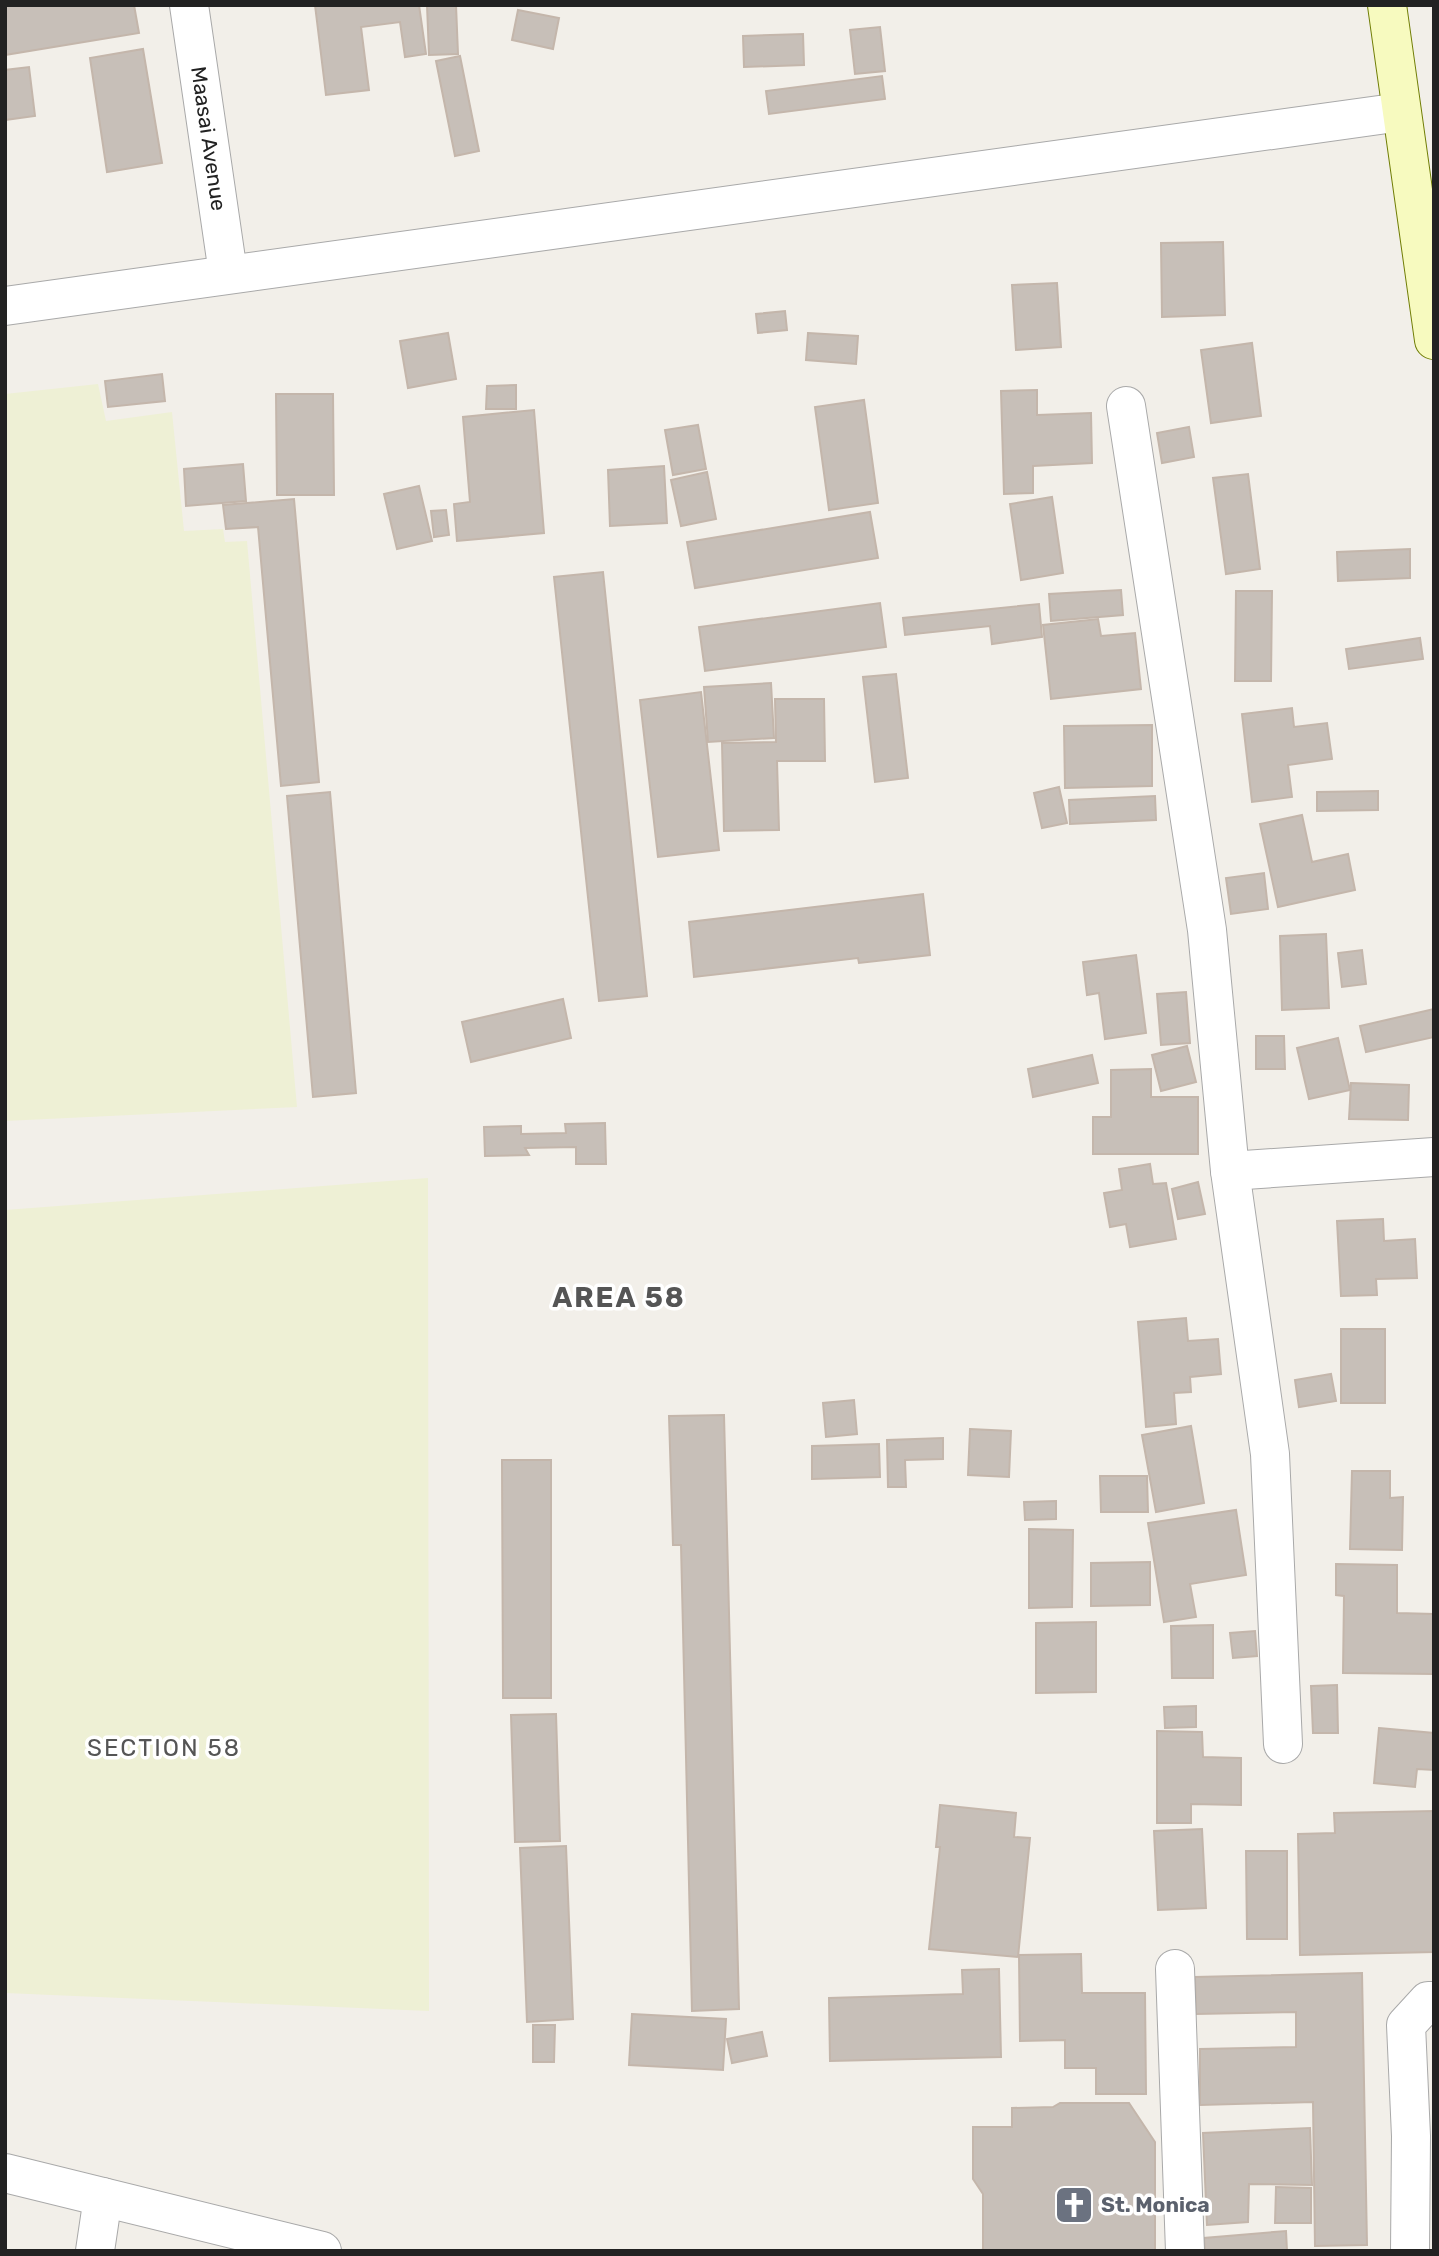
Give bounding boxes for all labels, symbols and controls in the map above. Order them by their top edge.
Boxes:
street label: Maasai Avenue [186,65,232,212]
district label: AREA 58 [552,1281,686,1314]
district label: SECTION 58 [87,1734,241,1762]
church icon: St. Monica [1053,2184,1095,2226]
place label: St. Monica [1101,2192,1210,2217]

